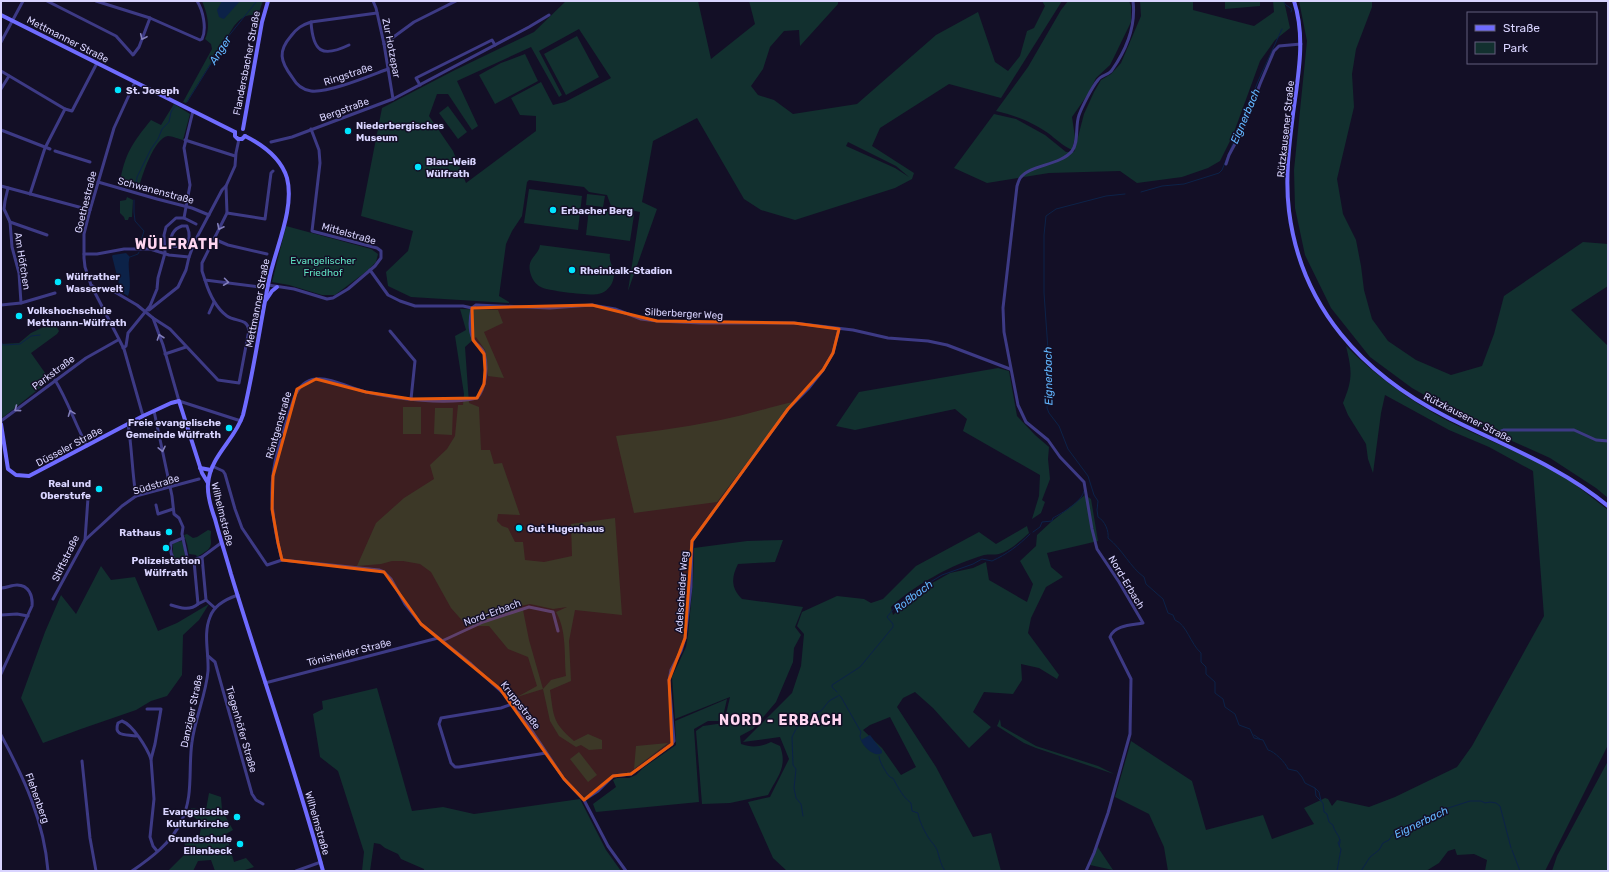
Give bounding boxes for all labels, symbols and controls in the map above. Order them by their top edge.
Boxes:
street label: Flandersbacher Straße [231,10,263,116]
legend [1467,12,1597,64]
street label: Mettmanner Straße [25,14,111,66]
street label: Zur Hotzepar [379,17,403,79]
text: Straße [1503,21,1540,35]
one-way arrow [140,33,148,41]
water label: Anger [206,33,235,68]
text: Park [1503,41,1529,55]
street label: Ringstraße [322,61,375,88]
street label: Rützkausener Straße [1275,80,1297,178]
marker: St. Joseph [113,85,123,95]
place label: St. Joseph [126,85,179,97]
water label: Eignerbach [1228,86,1263,146]
street label: Bergstraße [318,95,371,124]
place label: Niederbergisches Museum [356,120,445,144]
marker: Niederbergisches Museum [343,126,353,136]
place label: Blau-Weiß Wülfrath [426,156,477,180]
marker: Blau-Weiß Wülfrath [413,162,423,172]
street label: Goethestraße [72,170,100,234]
street label: Schwanenstraße [116,175,196,207]
marker: Erbacher Berg [548,205,558,215]
place label: Erbacher Berg [561,205,633,217]
street label: Mittelstraße [320,220,378,248]
one-way arrow [217,223,225,231]
street label: Am Höfchen [12,232,32,291]
district label: WÜLFRATH [135,235,219,253]
park label: Evangelischer Friedhof [290,255,356,279]
street label: Mettmanner Straße [243,257,273,349]
marker: Rheinkalk-Stadion [567,265,577,275]
place label: Rheinkalk-Stadion [580,265,672,277]
place label: Wülfrather Wasserwelt [66,271,124,295]
marker: Wülfrather Wasserwelt [53,277,63,287]
one-way arrow [223,277,229,286]
place label: Volkshochschule Mettmann-Wülfrath [27,305,127,329]
street label: Silberberger Weg [644,306,723,322]
marker: Volkshochschule Mettmann-Wülfrath [14,311,24,321]
one-way arrow [156,334,165,341]
water label: Eignerbach [1041,346,1056,405]
street label: Parkstraße [30,353,78,393]
street label: Röntgenstraße [264,390,294,460]
street label: Rützkausener Straße [1421,390,1514,446]
one-way arrow [14,404,21,411]
one-way arrow [68,409,76,416]
place label: Freie evangelische Gemeinde Wülfrath [126,417,221,441]
marker: Freie evangelische Gemeinde Wülfrath [224,423,234,433]
street label: Düsseler Straße [34,424,105,469]
one-way arrow [157,445,165,452]
street label: Südstraße [132,472,181,498]
place label: Real und Oberstufe [40,478,91,502]
street label: Wilhelmstraße [208,481,236,548]
marker: Real und Oberstufe [94,484,104,494]
marker: Gut Hugenhaus [514,523,524,533]
place label: Gut Hugenhaus [527,523,605,535]
place label: Rathaus [119,527,161,539]
marker: Rathaus [164,527,174,537]
street label: Stiftstraße [50,533,82,584]
marker: Polizeistation Wülfrath [161,543,171,553]
street label: Adelscheider Weg [673,551,691,633]
street label: Nord-Erbach [1106,554,1147,611]
place label: Polizeistation Wülfrath [132,555,200,579]
water label: Roßbach [891,577,936,615]
street label: Nord-Erbach [462,597,523,629]
street label: Tönisheider Straße [306,637,393,669]
street label: Danziger Straße [178,673,206,749]
street label: Kruppstraße [498,679,543,732]
street label: Tiegenhöfer Straße [223,685,259,774]
district label: NORD - ERBACH [719,712,843,729]
street label: Flehenberg [22,771,52,825]
street label: Wilhelmstraße [302,790,332,857]
water label: Eignerbach [1392,804,1451,841]
place label: Evangelische Kulturkirche [163,806,229,830]
marker: Evangelische Kulturkirche [232,812,242,822]
place label: Grundschule Ellenbeck [168,833,232,857]
marker: Grundschule Ellenbeck [235,839,245,849]

